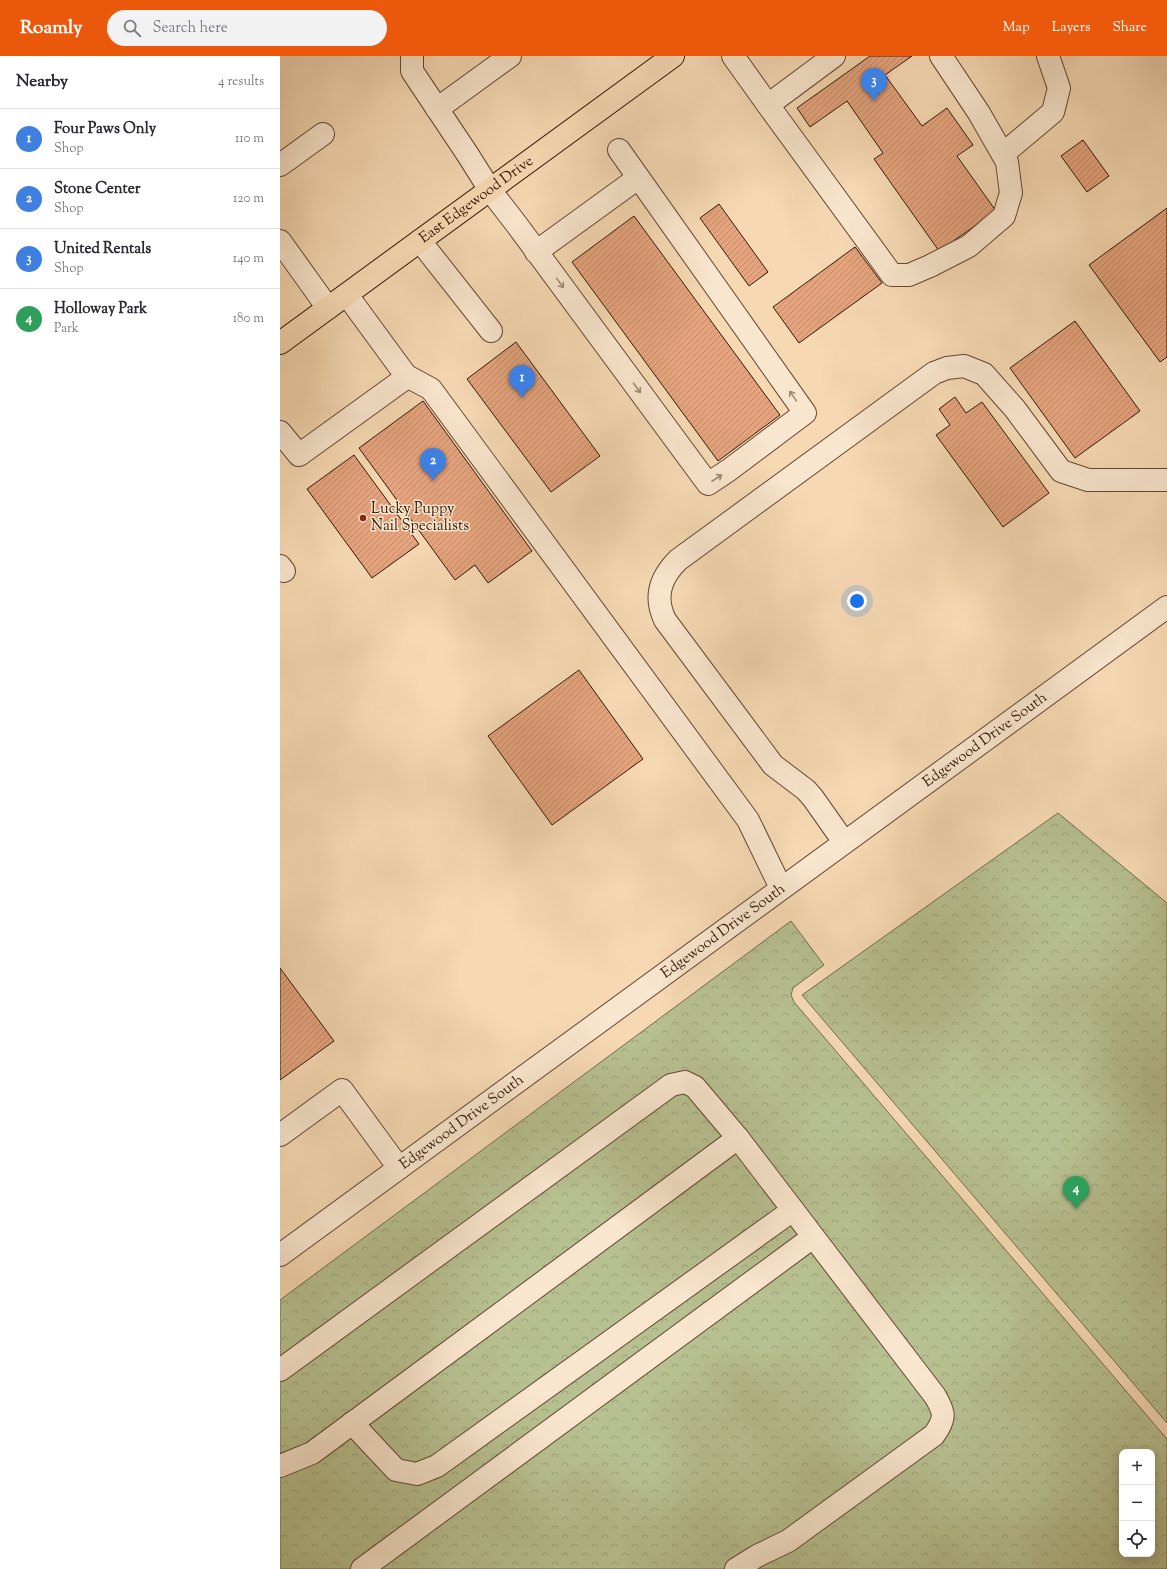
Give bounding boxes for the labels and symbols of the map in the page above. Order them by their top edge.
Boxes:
pin: 3 [861,68,887,101]
street label: East Edgewood Drive [415,151,538,248]
one-way arrow [556,278,564,289]
pin: 1 [509,365,535,398]
one-way arrow [633,382,641,393]
one-way arrow [789,391,798,402]
pin: 2 [420,448,446,481]
one-way arrow [711,474,722,482]
place label: Lucky Puppy Nail Specialists [371,499,469,537]
marker: Lucky Puppy Nail Specialists [358,513,368,523]
your location [847,591,867,611]
street label: Edgewood Drive South [918,687,1052,793]
street label: Edgewood Drive South [657,878,790,984]
street label: Edgewood Drive South [395,1070,528,1175]
pin: 4 [1063,1176,1089,1209]

